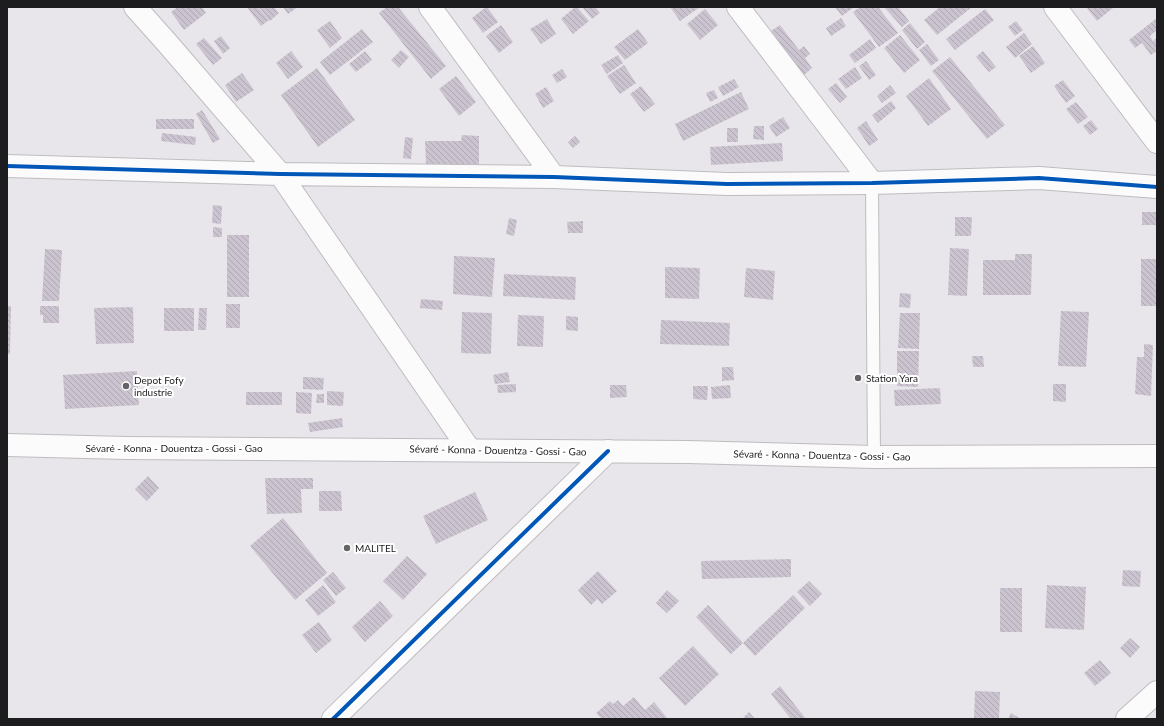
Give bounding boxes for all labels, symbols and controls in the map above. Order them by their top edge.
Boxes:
place label: Station Yara [866,372,918,384]
marker: Station Yara [853,373,863,383]
place label: Depot Fofy industrie [134,374,184,398]
marker: Depot Fofy industrie [121,381,131,391]
street label: Sévaré - Konna - Douentza - Gossi - Gao [85,442,263,454]
street label: Sévaré - Konna - Douentza - Gossi - Gao [409,442,587,458]
street label: Sévaré - Konna - Douentza - Gossi - Gao [733,447,911,463]
place label: MALITEL [355,542,396,554]
marker: MALITEL [342,543,352,553]

